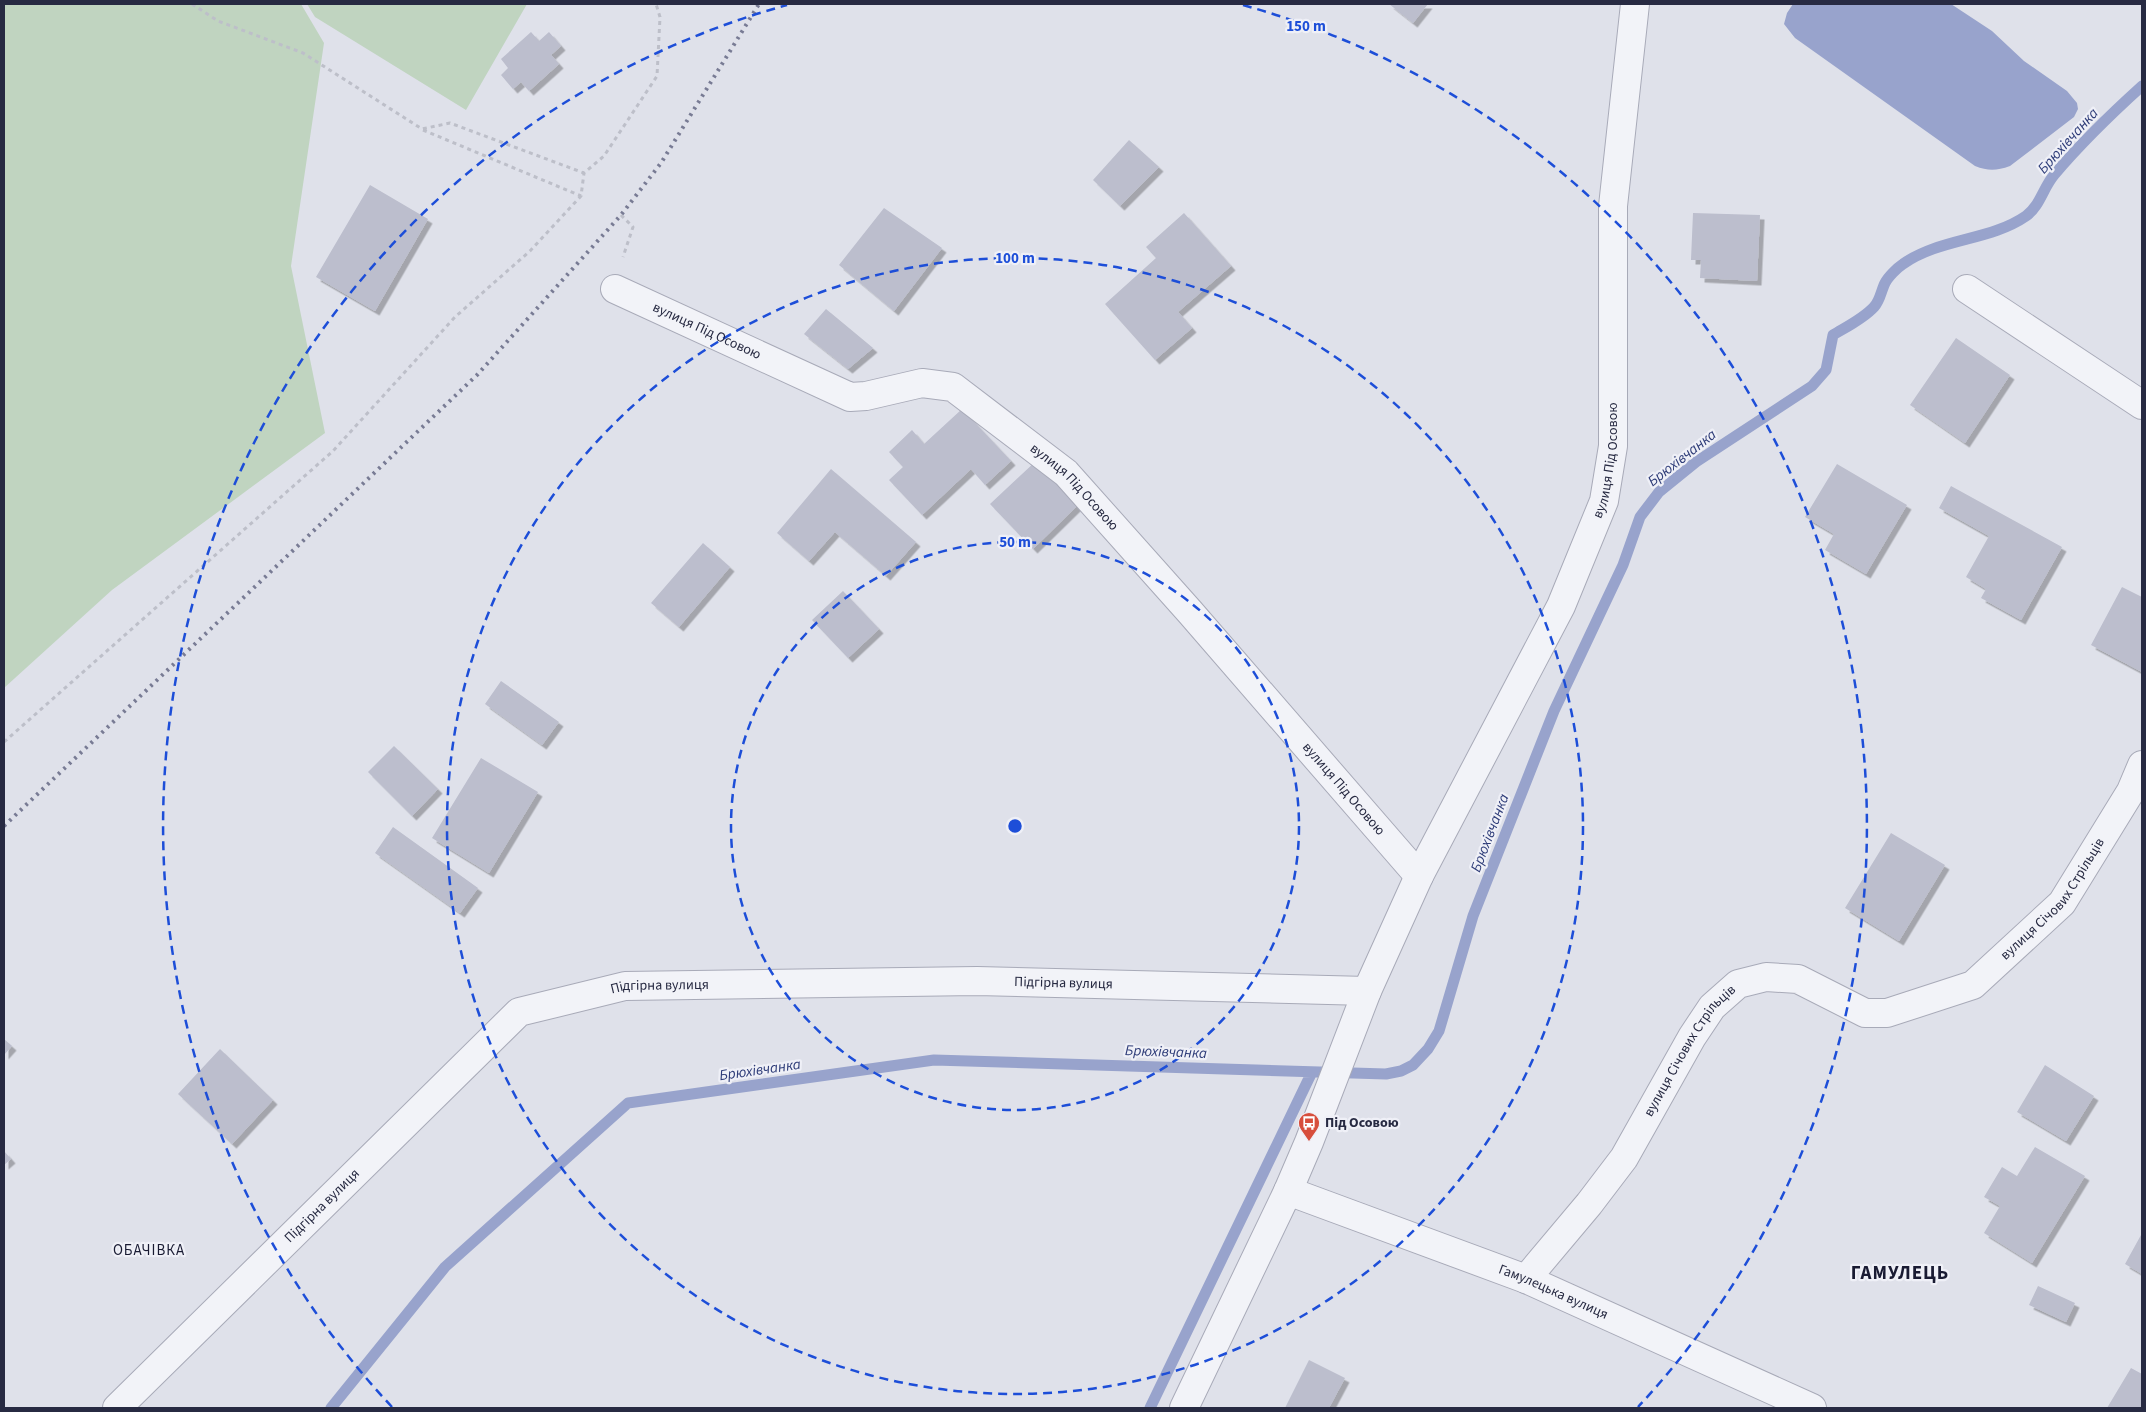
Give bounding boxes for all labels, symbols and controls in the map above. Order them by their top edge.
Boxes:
text: 150 m [1286,16,1326,37]
water label: Брюхівчанка [2033,103,2103,179]
text: 100 m [995,248,1035,269]
street label: вулиця Під Осовою [649,298,764,365]
street label: вулиця Під Осовою [1588,402,1623,522]
water label: Брюхівчанка [1643,424,1721,492]
street label: вулиця Під Осовою [1026,439,1123,535]
text: 50 m [999,532,1031,553]
street label: вулиця Під Осовою [1297,738,1390,840]
water label: Брюхівчанка [1465,791,1515,875]
centre of rings [1006,817,1024,835]
street label: вулиця Січових Стрільців [1996,834,2110,965]
street label: Підгірна вулиця [1014,972,1113,994]
street label: Підгірна вулиця [608,975,709,999]
street label: вулиця Січових Стрільців [1639,980,1740,1120]
water label: Брюхівчанка [1125,1040,1207,1064]
water label: Брюхівчанка [718,1054,802,1086]
bus stop icon: Під Осовою [1297,1111,1321,1142]
place label: Під Осовою [1325,1113,1399,1133]
street label: Підгірна вулиця [280,1164,364,1248]
district label: ОБАЧІВКА [113,1240,185,1261]
street label: Гамулецька вулиця [1496,1260,1611,1325]
district label: ГАМУЛЕЦЬ [1851,1260,1949,1287]

